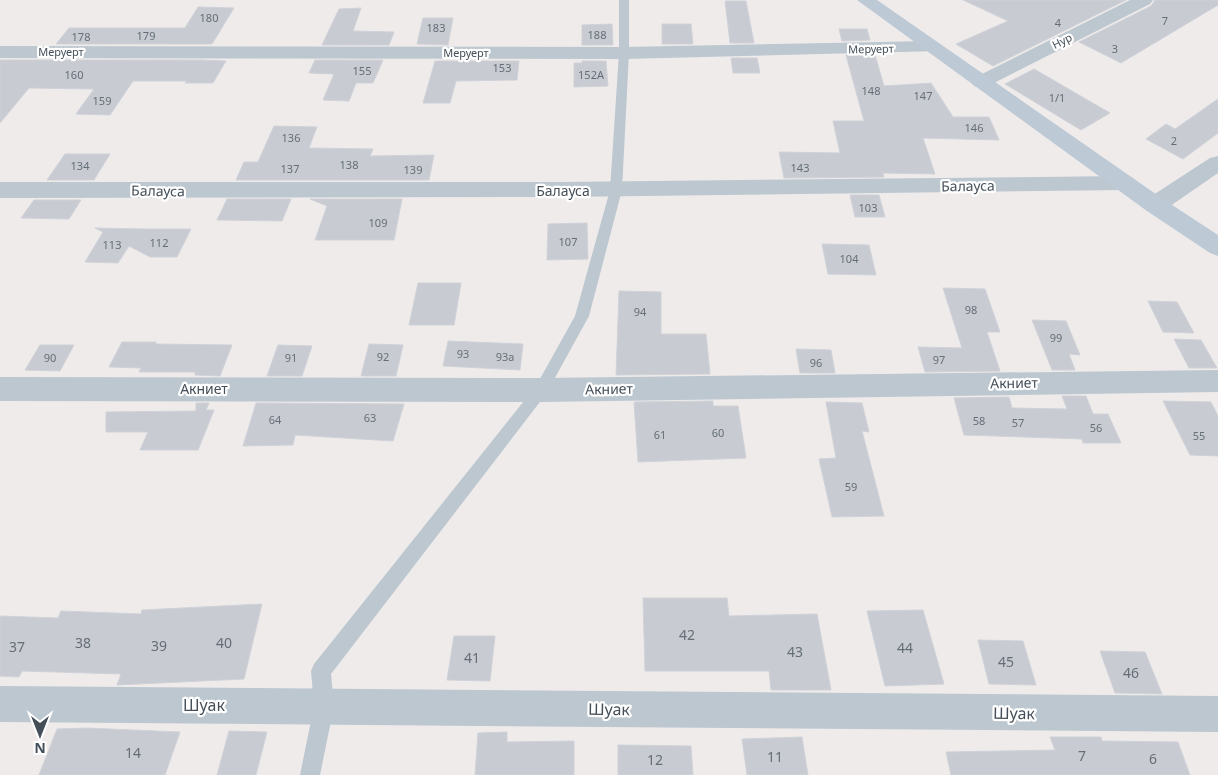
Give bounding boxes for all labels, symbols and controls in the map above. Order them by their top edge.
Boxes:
house number: 180 [200,10,218,25]
house number: 7 [1162,13,1168,28]
house number: 4 [1055,15,1062,30]
house number: 183 [427,20,445,35]
house number: 188 [588,27,606,42]
house number: 179 [137,28,155,43]
house number: 178 [72,29,90,44]
street label: Нур [1049,29,1075,52]
street label: Меруерт [848,41,894,56]
house number: 3 [1112,41,1118,56]
street label: Меруерт [38,44,84,59]
street label: Меруерт [443,45,489,60]
house number: 153 [493,60,511,75]
house number: 155 [353,63,371,78]
house number: 160 [65,67,83,82]
house number: 152А [578,67,605,82]
house number: 148 [862,83,880,98]
house number: 147 [914,88,932,103]
house number: 1/1 [1049,90,1065,105]
house number: 159 [93,93,111,108]
house number: 146 [965,120,983,135]
house number: 136 [282,130,300,145]
house number: 2 [1171,133,1177,148]
house number: 138 [340,157,358,172]
house number: 134 [71,158,90,173]
house number: 143 [791,160,809,175]
house number: 137 [281,161,299,176]
house number: 139 [404,162,422,177]
street label: Балауса [941,176,995,195]
street label: Балауса [131,181,185,200]
street label: Балауса [536,181,590,200]
house number: 103 [859,200,877,215]
house number: 109 [369,215,387,230]
house number: 107 [559,234,577,249]
house number: 112 [150,235,168,250]
house number: 113 [103,237,121,252]
house number: 104 [840,251,859,266]
house number: 98 [965,302,977,317]
house number: 94 [634,304,647,319]
house number: 99 [1050,330,1062,345]
house number: 93 [457,346,469,361]
house number: 92 [377,349,389,364]
house number: 93а [496,349,514,364]
house number: 90 [44,350,56,365]
house number: 91 [285,350,297,365]
house number: 97 [933,352,945,367]
house number: 96 [810,355,822,370]
street label: Акниет [990,373,1039,392]
street label: Акниет [180,379,228,398]
street label: Акниет [585,379,634,398]
house number: 63 [364,410,376,425]
house number: 64 [269,412,282,427]
house number: 58 [973,413,985,428]
house number: 57 [1012,415,1024,430]
house number: 56 [1090,420,1102,435]
house number: 60 [712,425,724,440]
house number: 61 [654,427,666,442]
house number: 55 [1193,428,1205,443]
house number: 59 [845,479,857,494]
house number: 42 [679,625,695,644]
house number: 38 [75,633,91,652]
house number: 40 [216,633,232,652]
house number: 39 [151,636,167,655]
house number: 37 [9,637,25,656]
house number: 44 [897,638,913,657]
house number: 43 [787,642,803,661]
house number: 41 [464,648,480,667]
house number: 45 [998,652,1014,671]
house number: 46 [1123,663,1139,682]
street label: Шуак [183,694,225,716]
street label: Шуак [588,698,631,720]
street label: Шуак [993,702,1036,724]
north arrow [15,710,65,760]
text: N [34,739,46,758]
house number: 14 [125,743,141,762]
house number: 7 [1078,746,1086,765]
house number: 11 [767,747,783,766]
house number: 6 [1149,749,1157,768]
house number: 12 [647,750,663,769]

